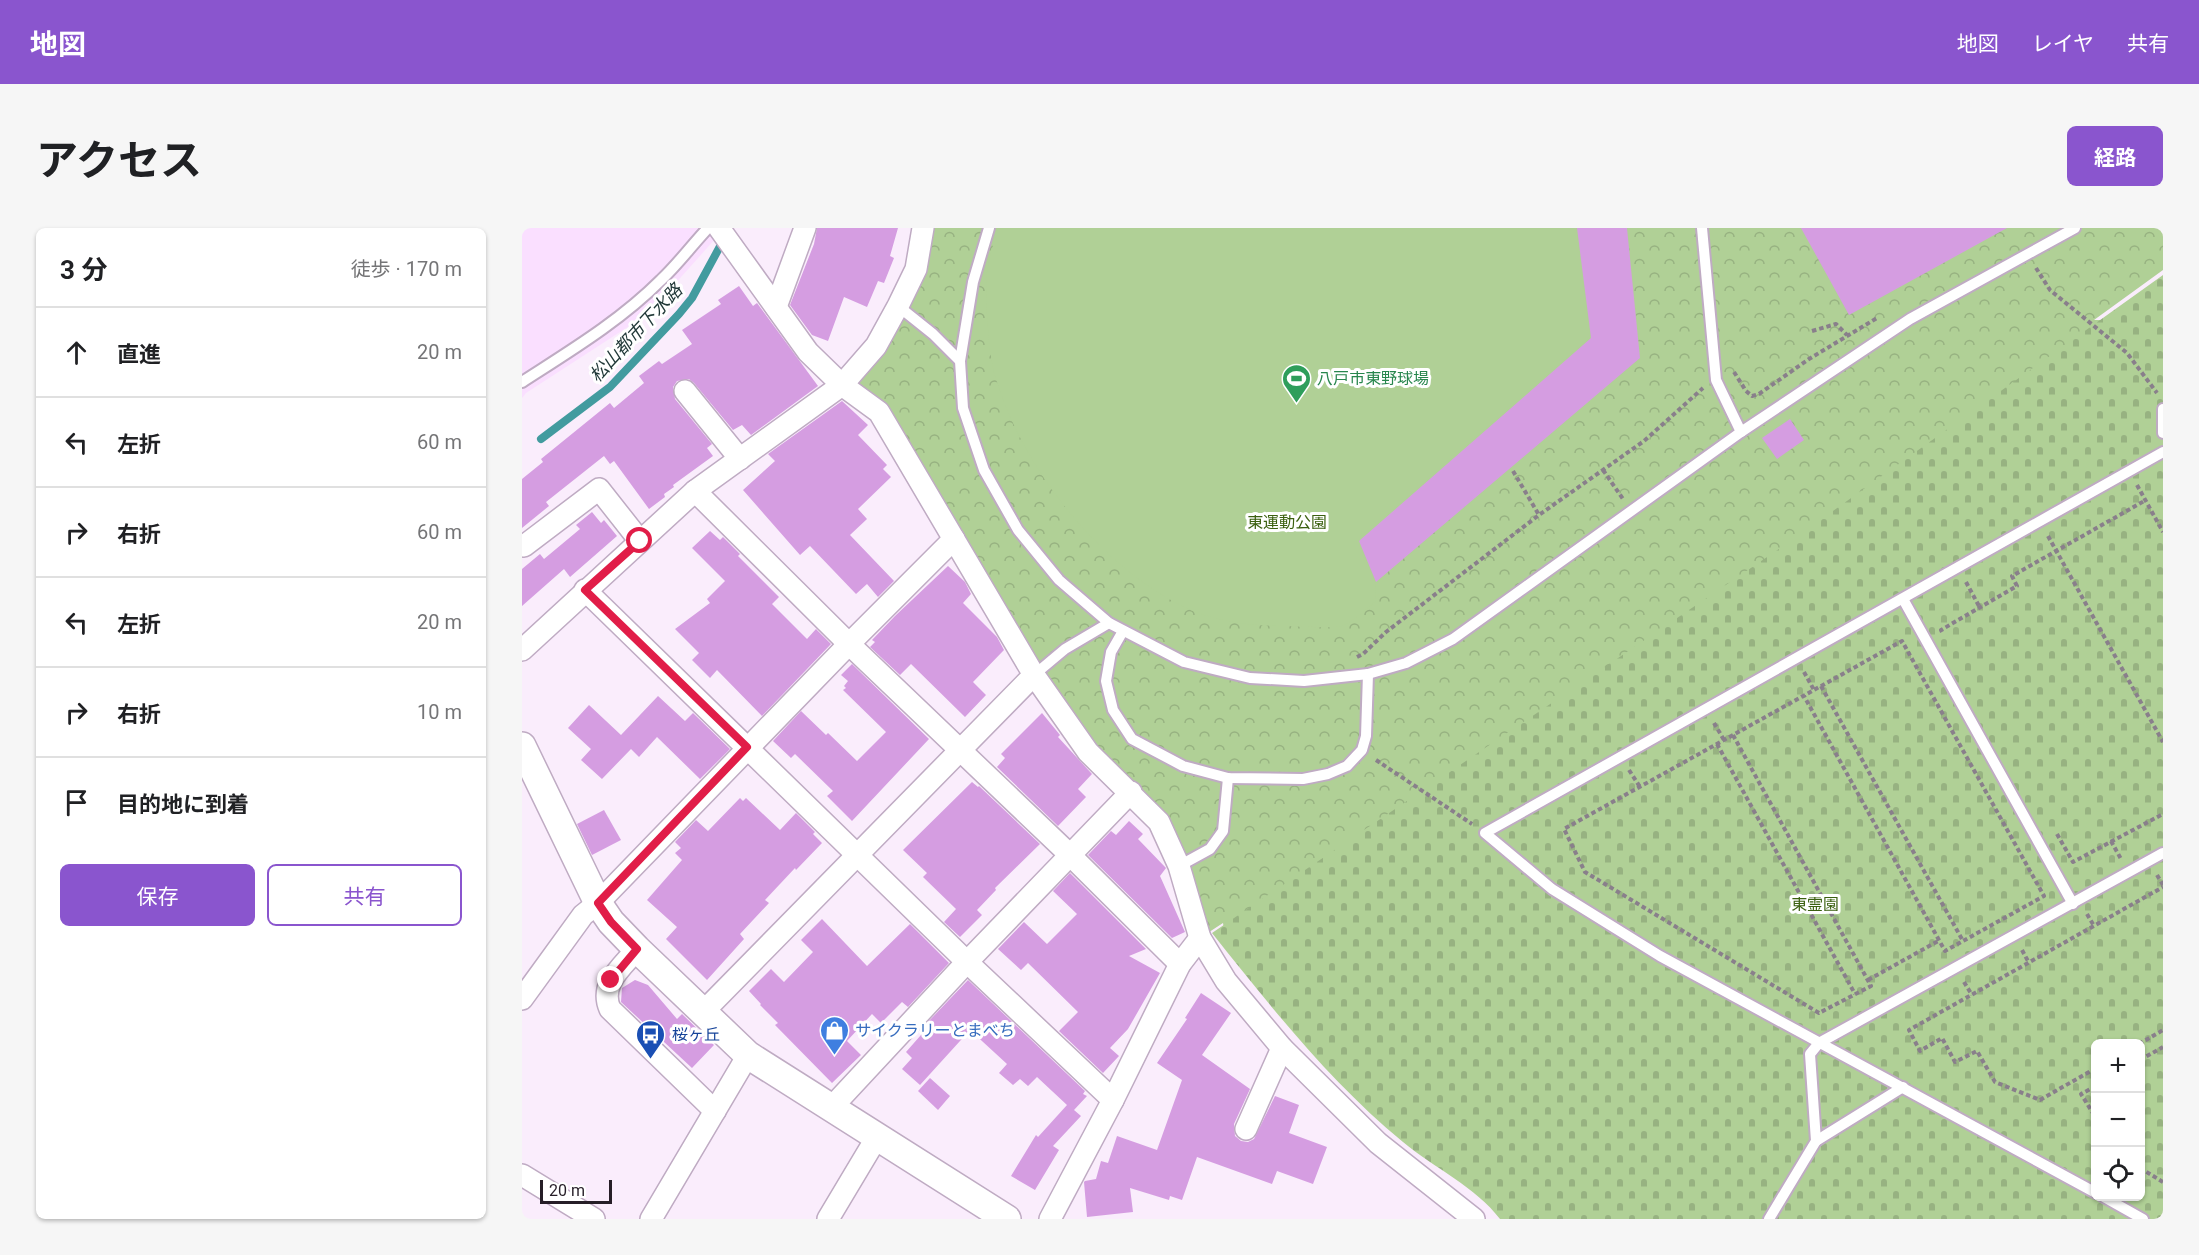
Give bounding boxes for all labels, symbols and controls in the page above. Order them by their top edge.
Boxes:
text: 地図 [30,28,86,61]
text: 地図 [1957,32,1999,56]
text: レイヤ [2032,32,2094,56]
text: 共有 [2127,32,2169,56]
button: 経路 [2067,126,2163,186]
text: アクセス [36,136,202,185]
text: 3 分 [60,255,107,285]
text: 徒歩 · 170 m [351,257,462,281]
water label: 松山都市下水路 [585,278,688,386]
icon: ahead [60,336,93,369]
text: 20 m [417,340,462,364]
text: 直進 [117,342,161,367]
sports icon: 八戸市東野球場 [1280,362,1312,404]
place label: 八戸市東野球場 [1317,369,1429,388]
icon: left [60,426,93,459]
text: 60 m [417,430,462,454]
text: 左折 [117,432,161,457]
park label: 東運動公園 [1247,513,1327,532]
icon: right [60,516,93,549]
text: 60 m [417,520,462,544]
text: 右折 [117,522,161,547]
route start [626,527,652,553]
icon: left [60,606,93,639]
text: 20 m [417,610,462,634]
text: 左折 [117,612,161,637]
icon: right [60,696,93,729]
text: 10 m [417,700,462,724]
text: 右折 [117,702,161,727]
icon: arrive [60,786,93,819]
text: 目的地に到着 [117,792,249,817]
button: 保存 [60,864,255,926]
button: 共有 [267,864,462,926]
park label: 東霊園 [1791,895,1839,914]
route end [597,966,623,992]
shop icon: サイクラリーとまべち [818,1014,850,1056]
bus stop icon: 桜ヶ丘 [635,1018,667,1060]
place label: サイクラリーとまべち [855,1021,1015,1040]
place label: 桜ヶ丘 [672,1025,720,1044]
map controls [2091,1039,2145,1201]
button: + [2091,1039,2145,1093]
button: − [2091,1093,2145,1147]
button: locate [2091,1147,2145,1201]
scale bar [540,1177,612,1204]
text: 20 m [549,1181,585,1200]

